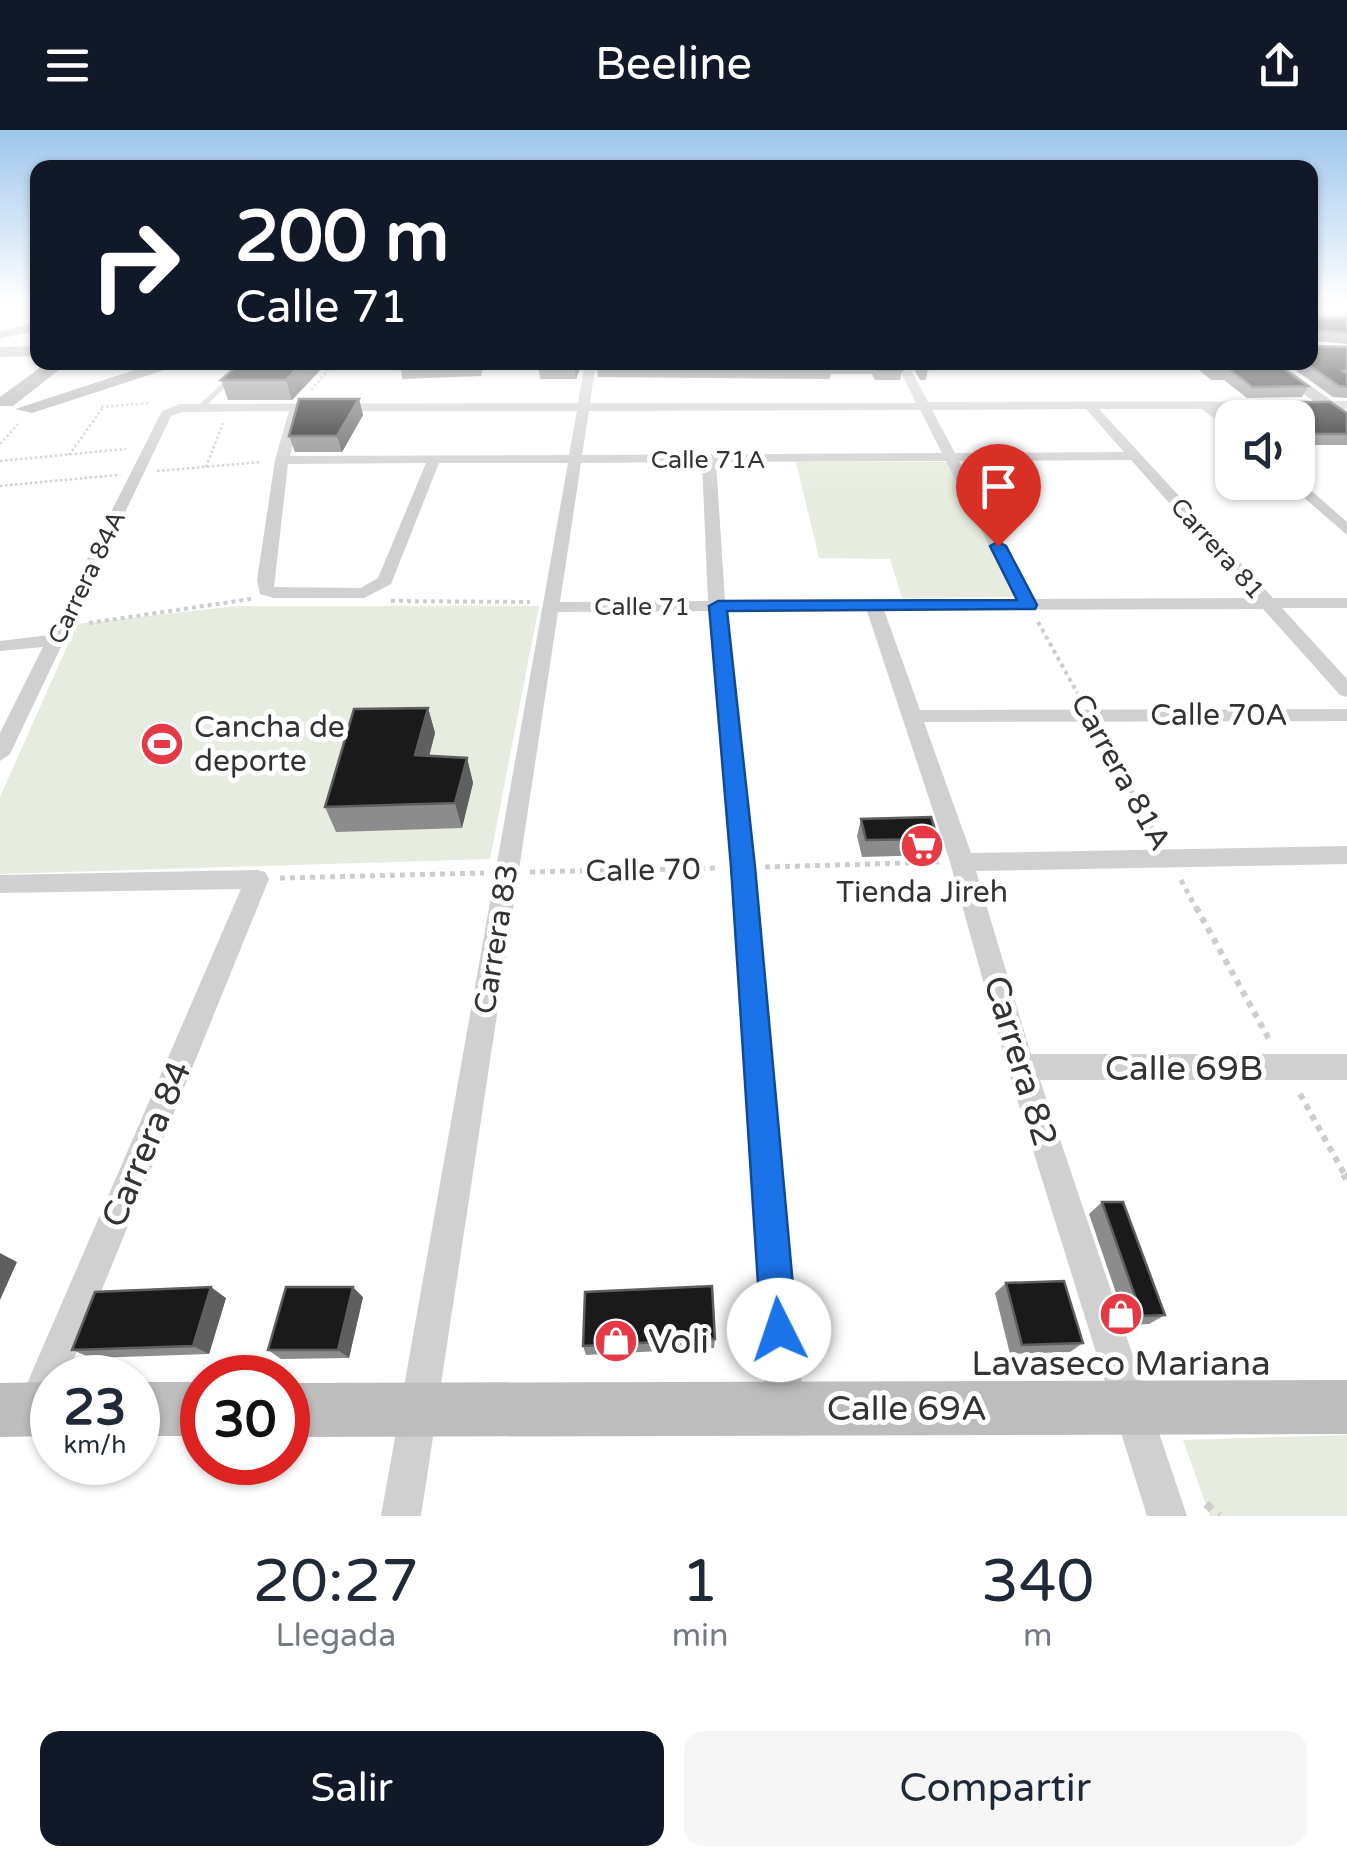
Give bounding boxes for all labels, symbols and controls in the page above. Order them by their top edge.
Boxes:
icon: menu [40,38,95,93]
text: Beeline [595,38,752,92]
icon: share [1252,38,1307,93]
text: 200 m [235,196,449,280]
icon: right [70,200,200,330]
text: Calle 71 [235,281,408,335]
map controls [1215,400,1315,500]
button: sound [1215,400,1315,500]
pin [956,444,1041,547]
street label: Calle 71A [651,445,765,475]
icon: arrive [971,459,1026,514]
street label: Carrera 81 [1164,492,1271,605]
street label: Carrera 84A [42,506,132,649]
street label: Calle 71 [594,592,690,622]
street label: Carrera 81A [1062,687,1179,857]
street label: Calle 70A [1150,697,1288,734]
place label: Cancha de deporte [194,709,345,780]
sports icon: Cancha de deporte [139,721,185,767]
supermarket icon: Tienda Jireh [899,823,945,869]
street label: Calle 70 [585,851,701,890]
street label: Carrera 83 [466,862,527,1017]
place label: Tienda Jireh [836,874,1008,911]
street label: Carrera 82 [974,971,1066,1152]
street label: Calle 69B [1105,1048,1263,1090]
street label: Carrera 84 [93,1055,201,1234]
position arrow [727,1278,831,1382]
shop icon: Lavaseco Mariana [1098,1291,1144,1337]
shop icon: Voli [593,1318,639,1364]
place label: Voli [648,1321,709,1363]
place label: Lavaseco Mariana [971,1343,1271,1385]
speed limit sign: 30 [180,1355,310,1485]
text: 23 [64,1378,126,1438]
street label: Calle 69A [827,1388,987,1430]
text: km/h [64,1430,126,1460]
text: 20:27 [253,1546,419,1618]
text: 1 [681,1546,719,1618]
text: 340 [981,1546,1094,1618]
text: Llegada [275,1617,396,1655]
text: min [672,1617,729,1655]
text: m [1023,1617,1052,1655]
button: Salir [40,1731,664,1846]
button: Compartir [684,1731,1307,1846]

